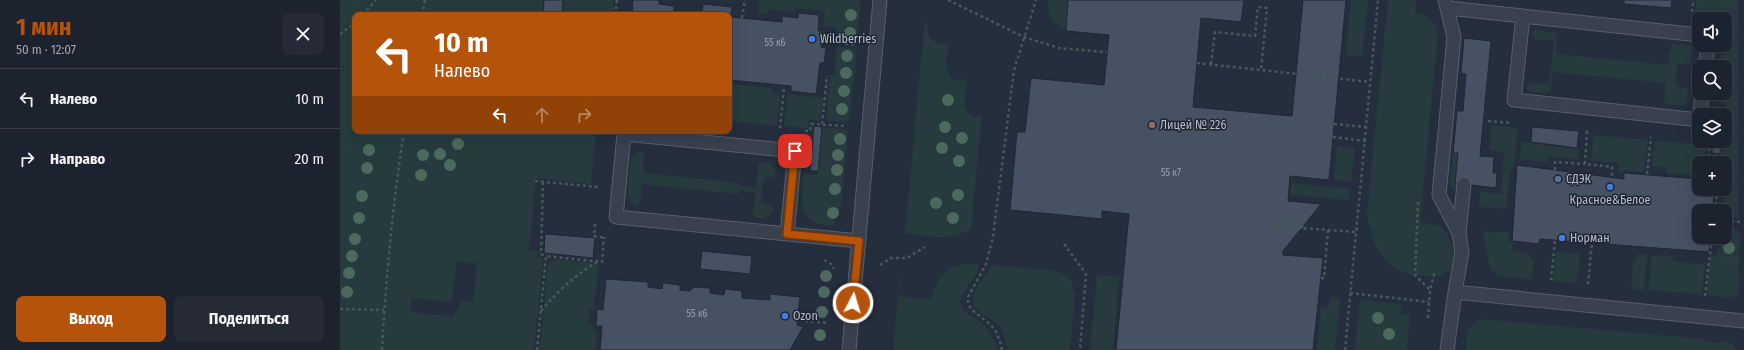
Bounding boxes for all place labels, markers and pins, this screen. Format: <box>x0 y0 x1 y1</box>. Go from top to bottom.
place label: Wildberries <box>820 32 876 46</box>
marker: Wildberries <box>807 34 817 44</box>
place label: Лицей № 226 <box>1160 118 1226 132</box>
marker: Лицей № 226 <box>1147 120 1157 130</box>
pin <box>778 134 812 168</box>
place label: СДЭК <box>1566 172 1592 186</box>
marker: СДЭК <box>1553 174 1563 184</box>
marker: Красное&Белое <box>1605 182 1615 192</box>
place label: Красное&Белое <box>1570 193 1650 207</box>
place label: Норман <box>1570 231 1610 245</box>
marker: Норман <box>1557 233 1567 243</box>
place label: Ozon <box>793 309 818 323</box>
marker: Ozon <box>780 311 790 321</box>

